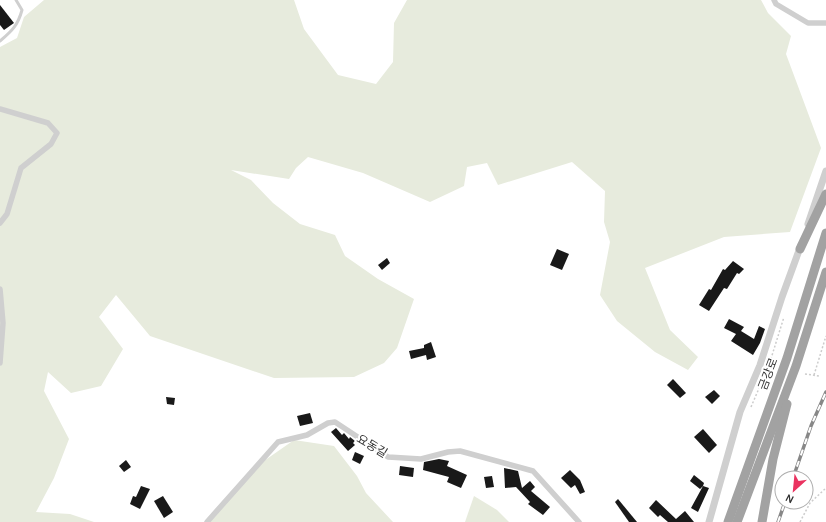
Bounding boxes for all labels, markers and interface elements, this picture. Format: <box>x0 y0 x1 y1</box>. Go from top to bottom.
street label: 금강로 <box>756 356 780 392</box>
street label: 요동길 <box>354 431 390 461</box>
north arrow <box>774 470 814 510</box>
text: N <box>783 491 796 506</box>

